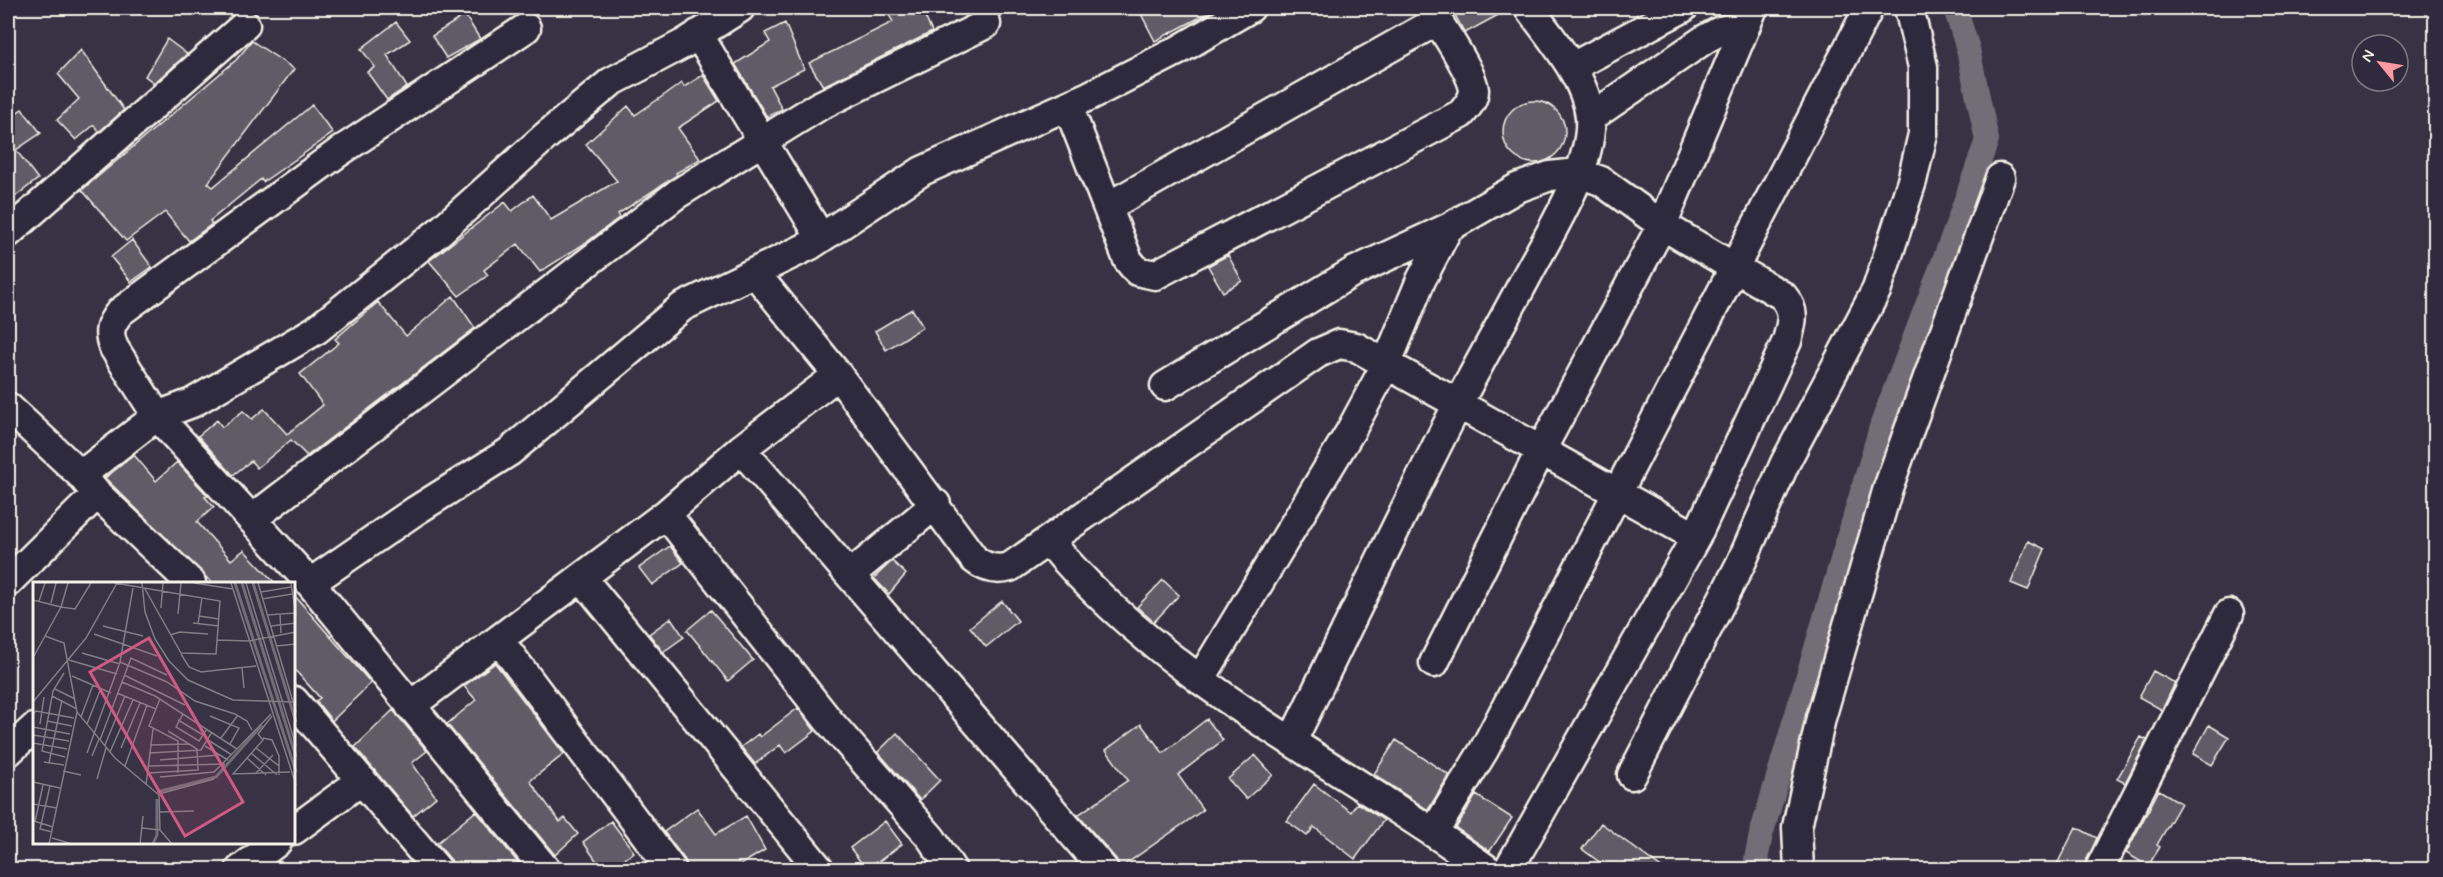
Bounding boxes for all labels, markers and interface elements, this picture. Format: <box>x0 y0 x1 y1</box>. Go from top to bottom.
north arrow <box>2350 33 2410 93</box>
text: N <box>2357 46 2380 66</box>
inset map <box>33 582 296 844</box>

